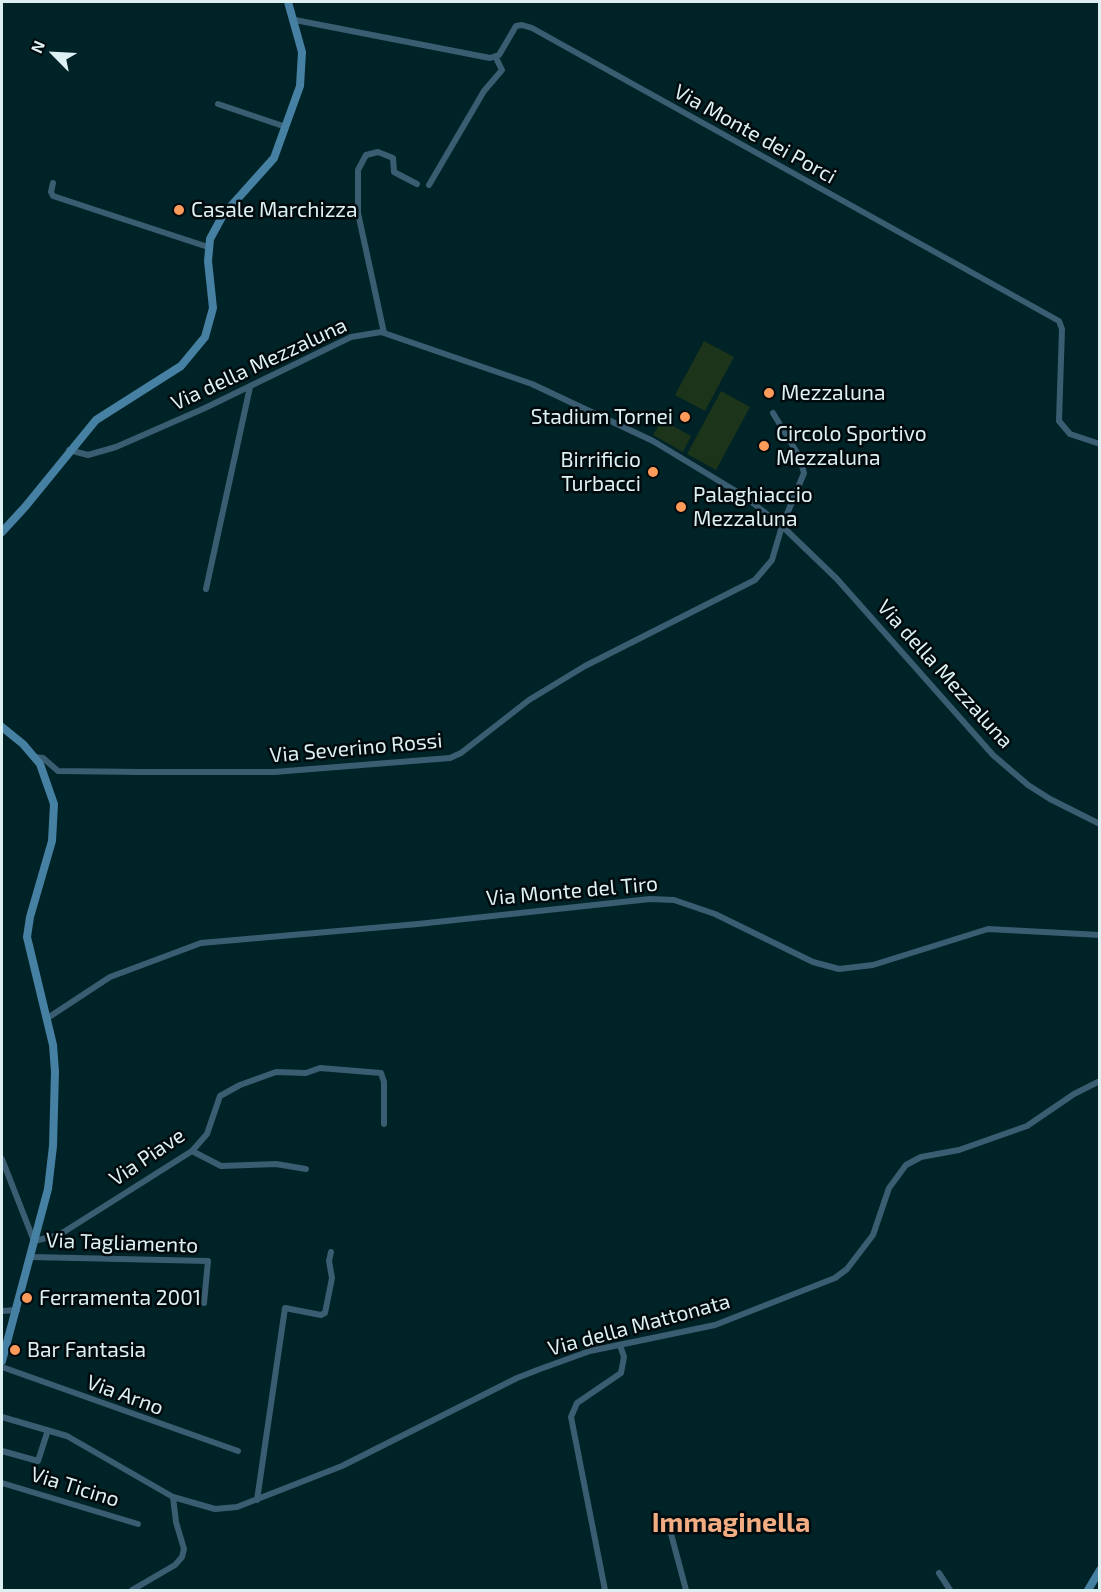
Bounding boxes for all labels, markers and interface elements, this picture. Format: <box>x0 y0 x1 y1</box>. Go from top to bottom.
north arrow <box>24 24 84 84</box>
text: N <box>26 37 48 56</box>
street label: Via Monte dei Porci <box>669 79 841 189</box>
place label: Casale Marchizza <box>191 197 358 223</box>
marker: Casale Marchizza <box>172 203 186 217</box>
street label: Via della Mezzaluna <box>167 312 351 416</box>
place label: Mezzaluna <box>781 380 886 406</box>
marker: Mezzaluna <box>762 386 776 400</box>
place label: Stadium Tornei <box>531 404 673 430</box>
marker: Stadium Tornei <box>678 410 692 424</box>
place label: Circolo Sportivo Mezzaluna <box>776 421 927 471</box>
marker: Circolo Sportivo Mezzaluna <box>757 439 771 453</box>
place label: Birrificio Turbacci <box>561 447 641 497</box>
marker: Birrificio Turbacci <box>646 465 660 479</box>
place label: Palaghiaccio Mezzaluna <box>693 482 813 532</box>
marker: Palaghiaccio Mezzaluna <box>674 500 688 514</box>
street label: Via della Mezzaluna <box>872 595 1018 753</box>
street label: Via Severino Rossi <box>269 728 443 768</box>
street label: Via Monte del Tiro <box>485 871 659 911</box>
street label: Via Piave <box>104 1123 190 1191</box>
street label: Via Tagliamento <box>45 1228 199 1258</box>
place label: Ferramenta 2001 <box>39 1285 201 1311</box>
street label: Via della Mattonata <box>545 1289 733 1361</box>
marker: Ferramenta 2001 <box>20 1291 34 1305</box>
place label: Bar Fantasia <box>27 1337 146 1363</box>
marker: Bar Fantasia <box>8 1343 22 1357</box>
street label: Via Arno <box>83 1370 167 1420</box>
street label: Via Ticino <box>28 1462 122 1512</box>
district label: Immaginella <box>652 1507 810 1539</box>

